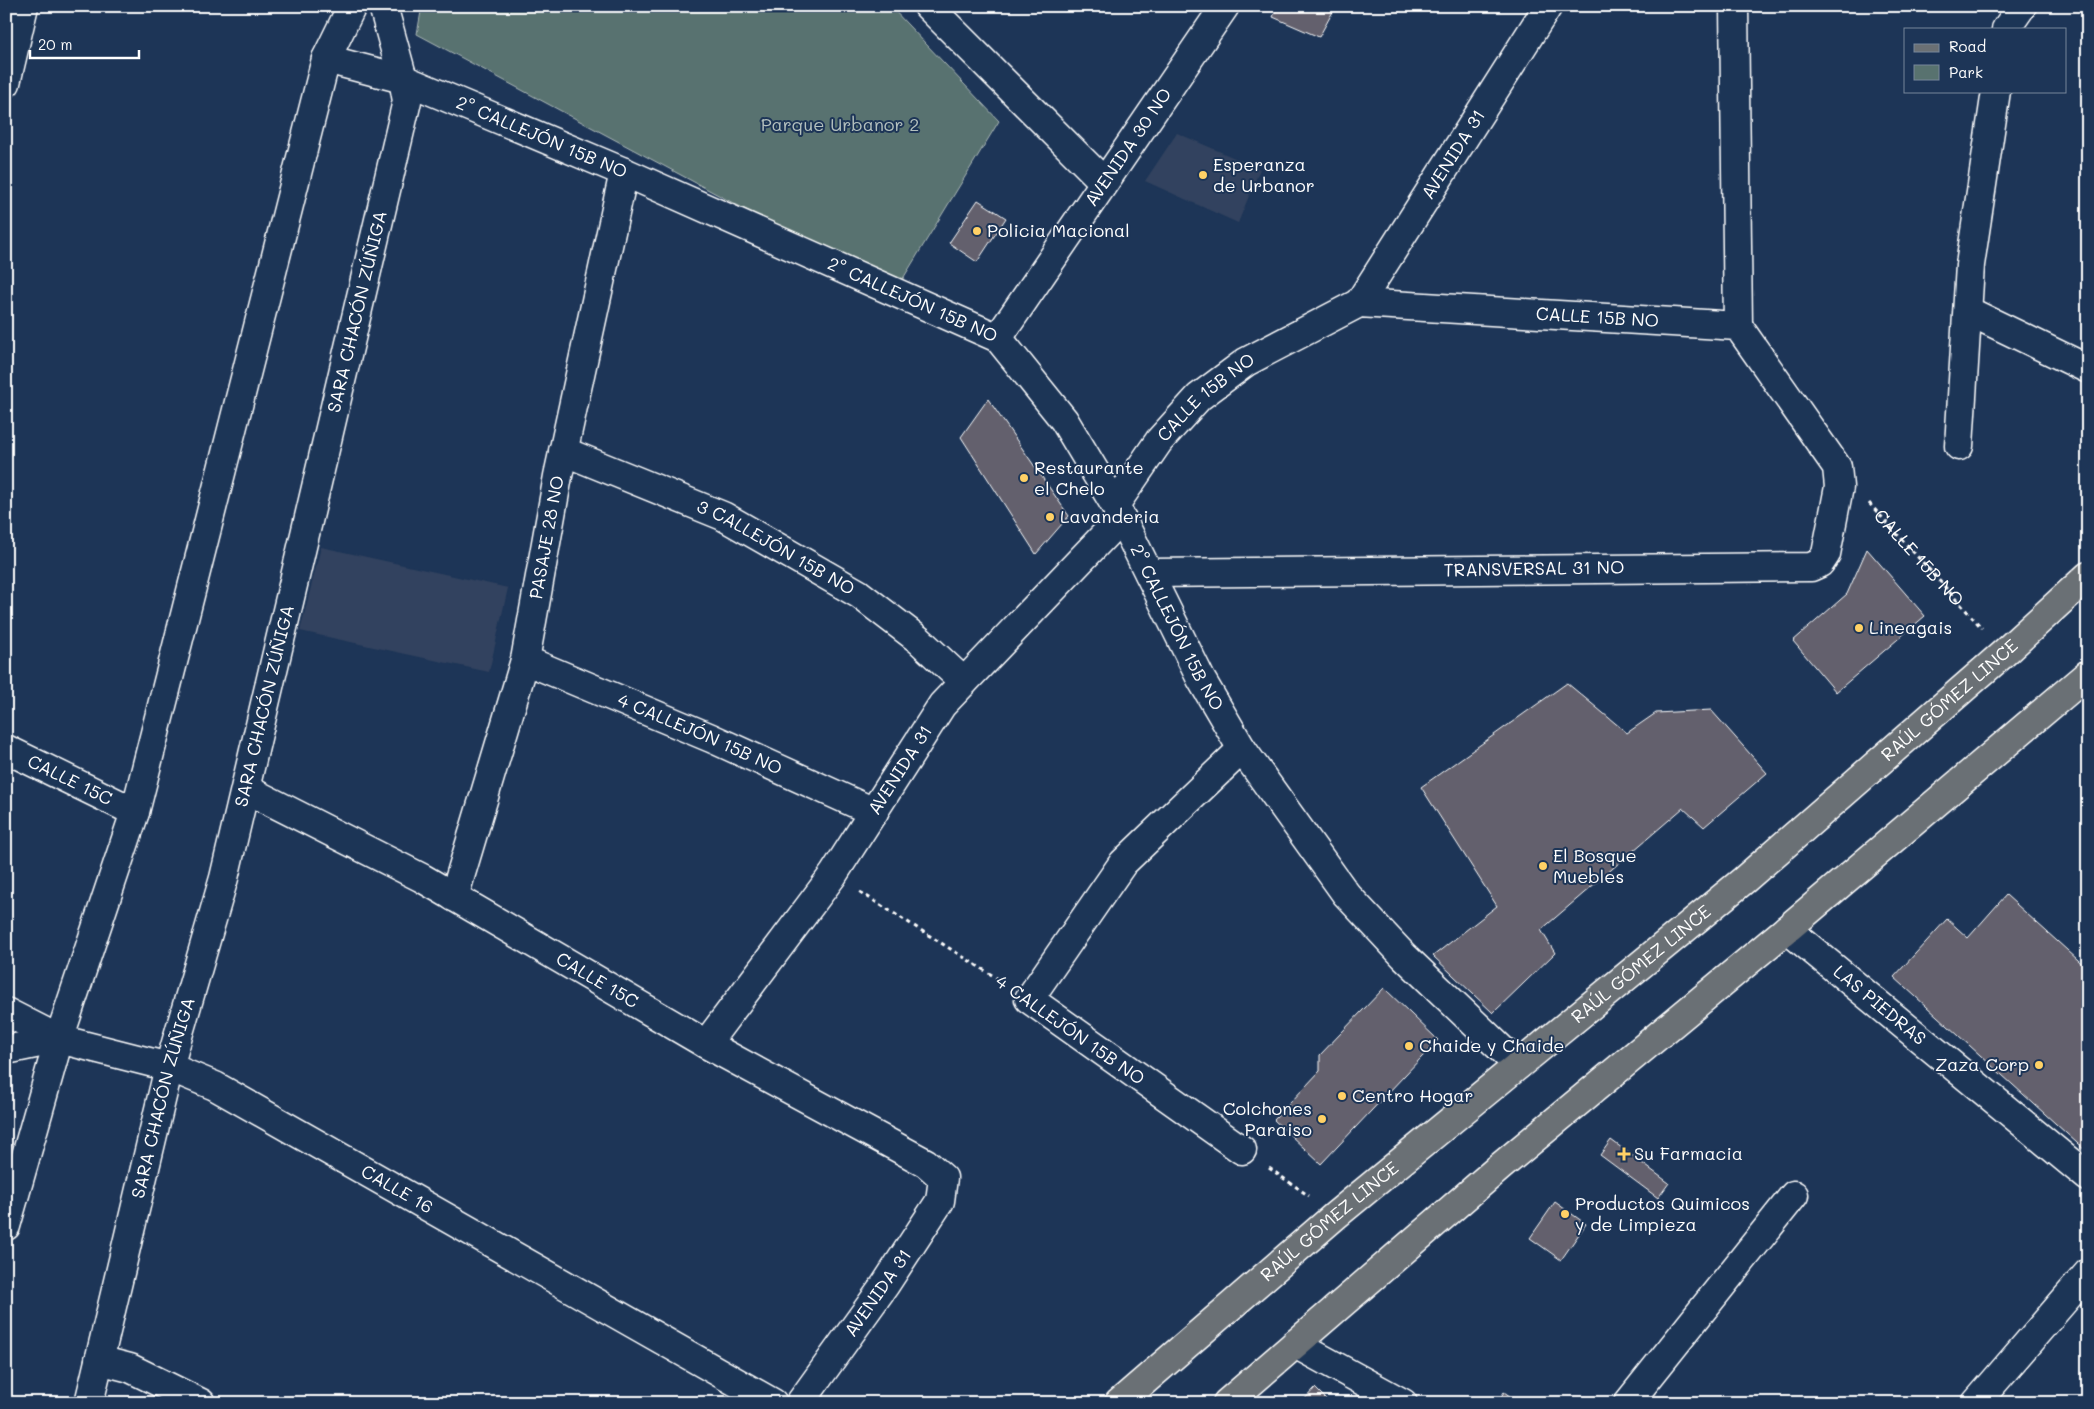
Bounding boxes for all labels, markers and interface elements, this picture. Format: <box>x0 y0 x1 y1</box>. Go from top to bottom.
scale bar <box>30 28 139 60</box>
legend <box>1904 28 2066 92</box>
text: 20 m <box>38 34 72 54</box>
text: Road <box>1949 36 1986 56</box>
text: Park <box>1949 62 1983 82</box>
street label: AVENIDA 30 NO <box>1079 83 1177 211</box>
street label: 2° CALLEJÓN 15B NO <box>453 90 631 183</box>
street label: AVENIDA 31 <box>1415 104 1490 203</box>
park label: Parque Urbanor 2 <box>761 112 919 136</box>
place label: Esperanza de Urbanor <box>1213 152 1315 197</box>
marker: Esperanza de Urbanor <box>1197 169 1209 181</box>
street label: SARA CHACÓN ZÚÑIGA <box>321 208 392 415</box>
place label: Policia Macional <box>987 218 1130 242</box>
marker: Policia Macional <box>971 225 983 237</box>
street label: 2° CALLEJÓN 15B NO <box>824 251 1002 347</box>
street label: CALLE 15B NO <box>1535 301 1660 332</box>
street label: CALLE 15B NO <box>1151 347 1258 446</box>
place label: Restaurante el Chelo <box>1034 455 1144 500</box>
marker: Restaurante el Chelo <box>1018 472 1030 484</box>
street label: PASAJE 28 NO <box>523 474 569 601</box>
street label: 3 CALLEJÓN 15B NO <box>694 494 860 600</box>
street label: CALLE 15B NO <box>1869 503 1970 611</box>
place label: Lavanderia <box>1060 504 1160 528</box>
marker: Lavanderia <box>1044 511 1056 523</box>
street label: 2° CALLEJÓN 15B NO <box>1125 540 1230 715</box>
street label: TRANSVERSAL 31 NO <box>1443 554 1624 582</box>
street label: SARA CHACÓN ZÚÑIGA <box>228 602 299 809</box>
place label: Lineagais <box>1869 615 1952 639</box>
marker: Lineagais <box>1853 622 1865 634</box>
street label: RAÚL GÓMEZ LINCE <box>1875 633 2022 766</box>
street label: 4 CALLEJÓN 15B NO <box>614 687 786 780</box>
street label: AVENIDA 31 <box>862 720 937 819</box>
street label: CALLE 15C <box>24 748 117 810</box>
place label: El Bosque Muebles <box>1553 843 1637 888</box>
marker: El Bosque Muebles <box>1537 860 1549 872</box>
street label: RAÚL GÓMEZ LINCE <box>1566 899 1715 1028</box>
street label: CALLE 15C <box>552 946 643 1013</box>
street label: LAS PIEDRAS <box>1829 959 1932 1050</box>
street label: 4 CALLEJÓN 15B NO <box>991 969 1150 1090</box>
street label: SARA CHACÓN ZÚÑIGA <box>125 994 200 1201</box>
place label: Chaide y Chaide <box>1419 1033 1564 1057</box>
marker: Chaide y Chaide <box>1403 1040 1415 1052</box>
place label: Zaza Corp <box>1935 1052 2029 1076</box>
marker: Zaza Corp <box>2033 1059 2045 1071</box>
place label: Centro Hogar <box>1352 1083 1474 1107</box>
marker: Centro Hogar <box>1336 1090 1348 1102</box>
place label: Colchones Paraiso <box>1223 1096 1312 1141</box>
marker: Colchones Paraiso <box>1316 1113 1328 1125</box>
place label: Su Farmacia <box>1634 1141 1743 1165</box>
marker: Su Farmacia <box>1618 1148 1630 1160</box>
street label: RAÚL GÓMEZ LINCE <box>1255 1155 1403 1286</box>
street label: CALLE 16 <box>357 1158 438 1219</box>
place label: Productos Quimicos y de Limpieza <box>1575 1191 1750 1236</box>
marker: Productos Quimicos y de Limpieza <box>1559 1208 1571 1220</box>
street label: AVENIDA 31 <box>838 1244 916 1341</box>

